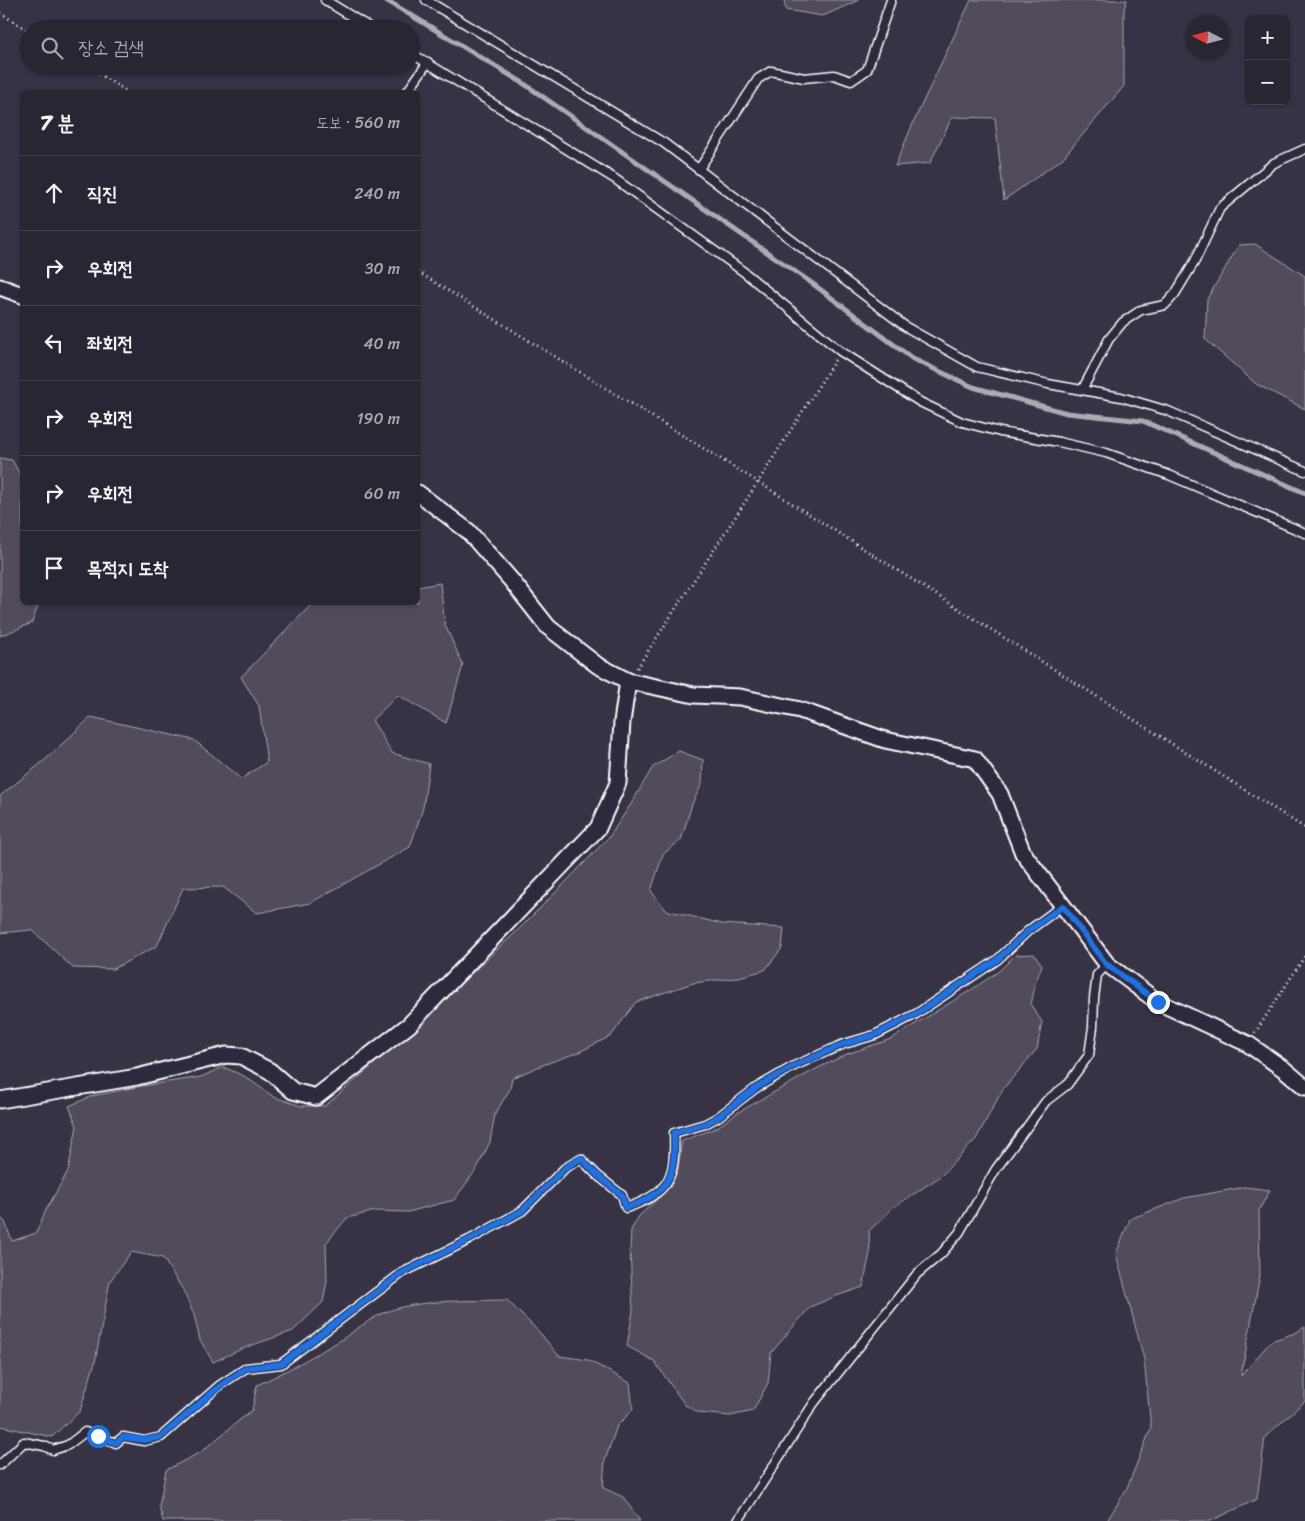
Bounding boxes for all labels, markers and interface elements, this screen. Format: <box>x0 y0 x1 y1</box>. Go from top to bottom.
north arrow <box>1185 15 1230 60</box>
map controls <box>1245 15 1290 105</box>
button: + <box>1245 15 1290 60</box>
search box <box>20 20 420 75</box>
text: 장소 검색 <box>78 31 144 64</box>
icon: search <box>38 34 66 62</box>
button: − <box>1245 60 1290 105</box>
text: 7 분 <box>40 104 74 142</box>
text: 도보 · 560 m <box>316 108 400 137</box>
text: 직진 <box>87 177 118 210</box>
icon: ahead <box>40 179 68 207</box>
text: 240 m <box>354 179 400 208</box>
text: 우회전 <box>87 252 133 285</box>
icon: right <box>40 254 68 282</box>
text: 30 m <box>365 254 400 283</box>
text: 좌회전 <box>87 327 133 360</box>
icon: left <box>40 329 68 357</box>
text: 40 m <box>363 329 400 358</box>
text: 우회전 <box>87 402 133 435</box>
icon: right <box>40 404 68 432</box>
text: 190 m <box>357 404 400 433</box>
text: 우회전 <box>87 477 133 510</box>
icon: right <box>40 479 68 507</box>
text: 60 m <box>364 479 400 508</box>
text: 목적지 도착 <box>87 552 168 585</box>
icon: arrive <box>40 554 68 582</box>
route end <box>1147 991 1170 1014</box>
route start <box>87 1425 110 1448</box>

